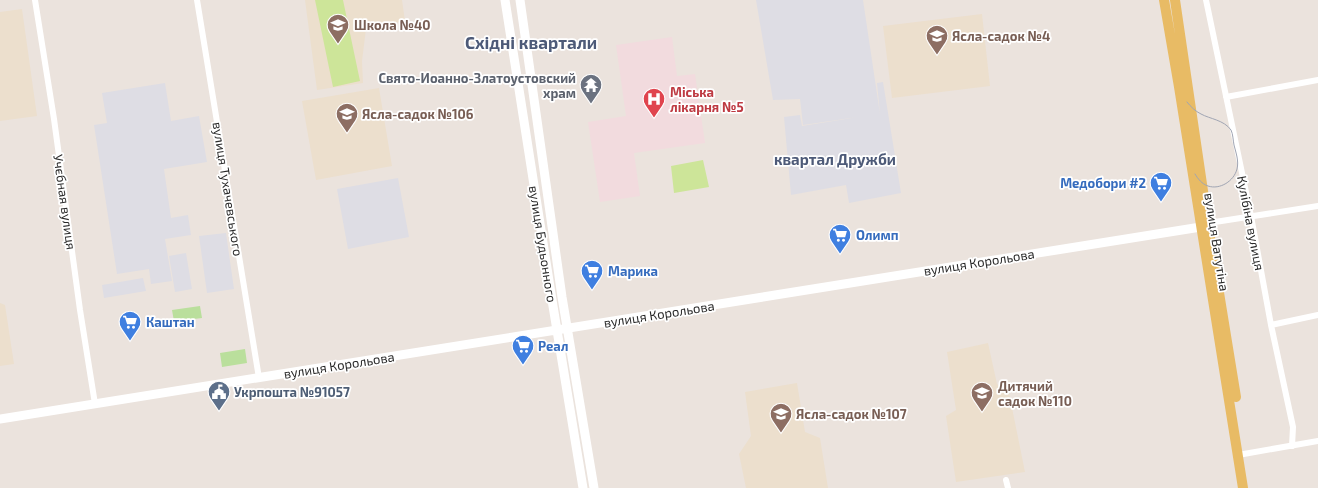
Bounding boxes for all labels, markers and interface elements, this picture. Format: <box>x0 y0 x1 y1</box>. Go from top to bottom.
school or university icon: Школа №40 <box>325 12 351 45</box>
place label: Школа №40 <box>354 17 430 33</box>
school or university icon: Ясла-садок №4 <box>924 23 950 56</box>
place label: Ясла-садок №4 <box>952 28 1050 44</box>
district label: Східні квартали <box>465 32 597 52</box>
place label: Свято-Иоанно-Златоустовский храм <box>378 70 576 101</box>
temple icon: Свято-Иоанно-Златоустовский храм <box>578 72 604 105</box>
place label: Міська лікарня №5 <box>670 84 744 115</box>
hospital icon: Міська лікарня №5 <box>641 86 667 119</box>
school or university icon: Ясла-садок №106 <box>334 101 360 134</box>
place label: Ясла-садок №106 <box>362 106 474 122</box>
street label: вулиця Тухачевського <box>209 121 247 257</box>
district label: квартал Дружби <box>774 150 896 168</box>
street label: Учєбная вулиця <box>50 153 80 251</box>
supermarket icon: Медобори #2 <box>1148 170 1174 203</box>
street label: Кулібіна вулиця <box>1234 174 1268 272</box>
place label: Медобори #2 <box>1060 175 1146 191</box>
street label: вулиця Будьонного <box>526 184 560 304</box>
street label: вулиця Ватутіна <box>1201 192 1233 292</box>
supermarket icon: Олимп <box>827 222 853 255</box>
place label: Олимп <box>856 227 898 243</box>
street label: вулиця Корольова <box>922 245 1036 279</box>
supermarket icon: Марика <box>579 258 605 291</box>
place label: Марика <box>608 263 658 279</box>
street label: вулиця Корольова <box>602 297 716 331</box>
supermarket icon: Каштан <box>117 309 143 342</box>
place label: Каштан <box>146 314 195 330</box>
supermarket icon: Реал <box>510 333 536 366</box>
place label: Реал <box>538 338 568 354</box>
street label: вулиця Корольова <box>282 348 396 382</box>
place label: Дитячий садок №110 <box>998 378 1072 409</box>
public building icon: Укрпошта №91057 <box>206 379 232 412</box>
school or university icon: Дитячий садок №110 <box>969 380 995 413</box>
place label: Укрпошта №91057 <box>234 384 350 400</box>
school or university icon: Ясла-садок №107 <box>768 401 794 434</box>
place label: Ясла-садок №107 <box>796 406 907 422</box>

